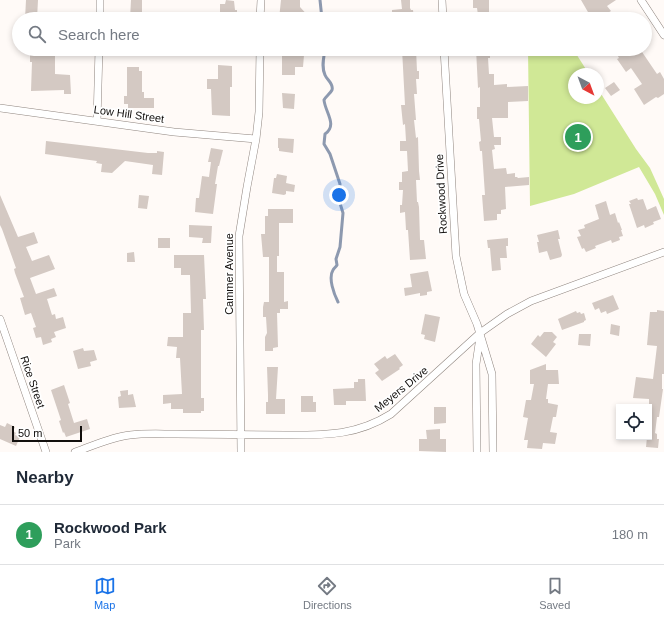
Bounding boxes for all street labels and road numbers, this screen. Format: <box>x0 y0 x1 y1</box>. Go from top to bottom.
street label: Low Hill Street <box>93 103 165 125</box>
street label: Rockwood Drive <box>433 154 449 234</box>
street label: Cammer Avenue <box>223 233 235 315</box>
street label: Rice Street <box>18 354 48 410</box>
street label: Meyers Drive <box>372 364 430 414</box>

